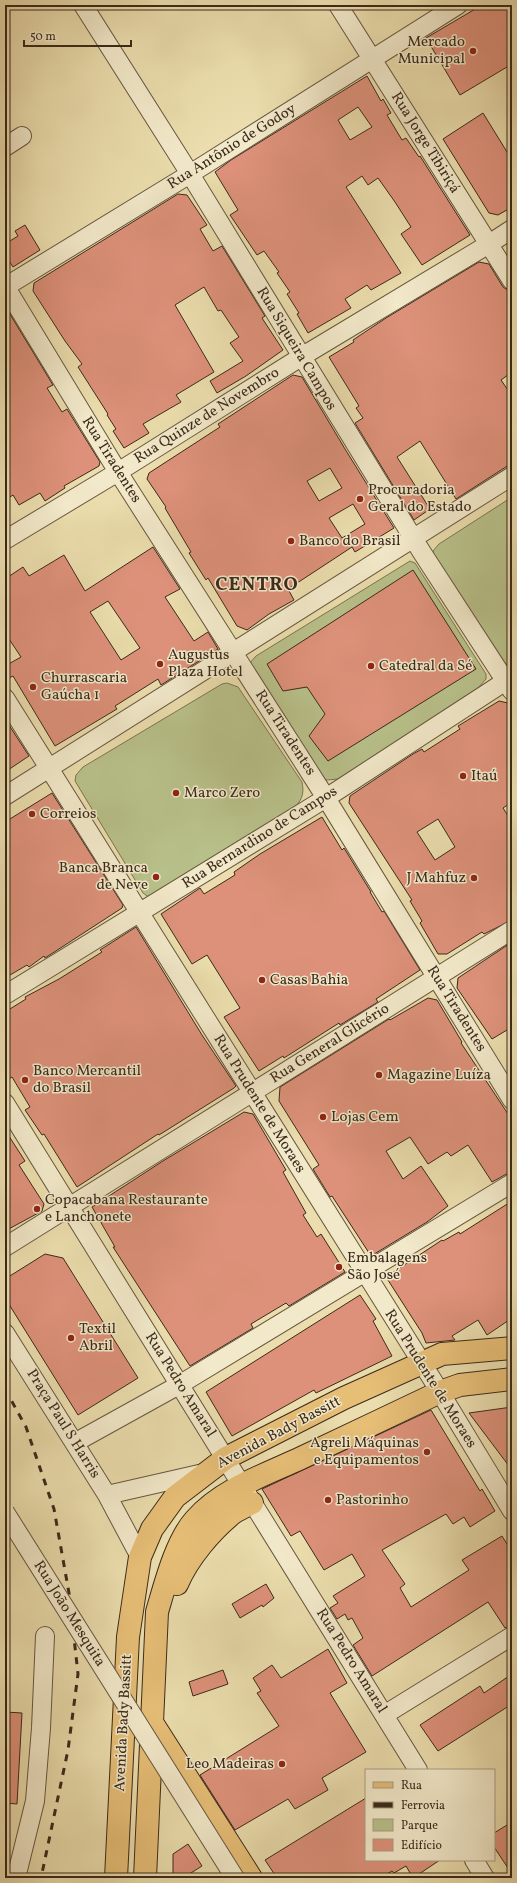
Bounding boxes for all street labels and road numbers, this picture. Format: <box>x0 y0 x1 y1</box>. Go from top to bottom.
street label: Rua Jorge Tibiriçá <box>385 88 465 198</box>
street label: Rua Antônio de Godoy <box>164 99 300 195</box>
street label: Rua Siqueira Campos <box>251 283 341 415</box>
street label: Rua Quinze de Novembro <box>130 363 284 469</box>
street label: Rua Tiradentes <box>76 413 146 507</box>
street label: Rua Tiradentes <box>249 686 321 780</box>
street label: Rua Bernardino de Campos <box>178 781 342 895</box>
street label: Rua Tiradentes <box>421 962 491 1056</box>
street label: Rua General Glicério <box>266 999 394 1089</box>
street label: Rua Prudente de Moraes <box>208 1031 310 1177</box>
street label: Rua Prudente de Moraes <box>379 1306 481 1452</box>
street label: Rua Pedro Amaral <box>139 1329 221 1441</box>
street label: Praça Paul S Harris <box>21 1365 105 1483</box>
street label: Avenida Bady Bassitt <box>213 1391 345 1475</box>
street label: Rua João Mesquita <box>28 1557 110 1671</box>
street label: Rua Pedro Amaral <box>310 1605 392 1717</box>
street label: Avenida Bady Bassitt <box>110 1654 138 1792</box>

